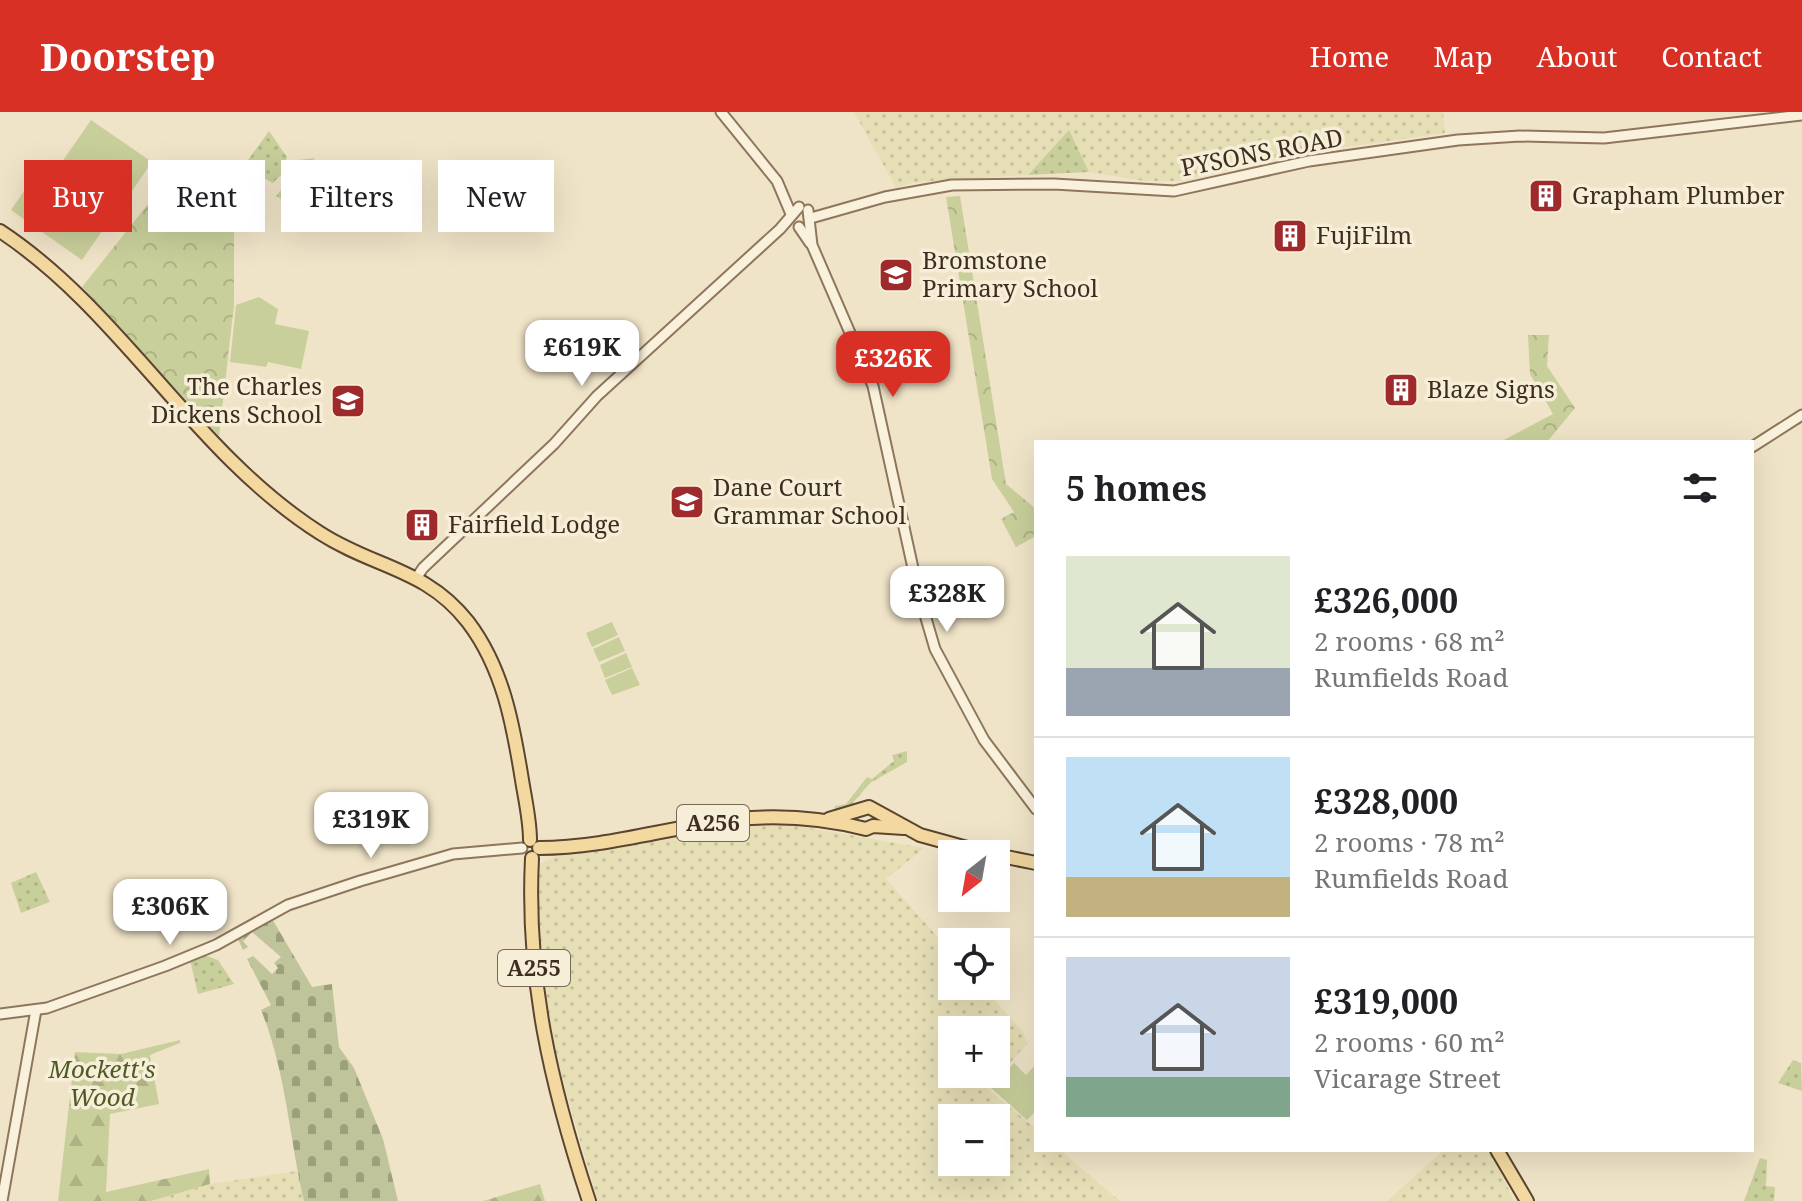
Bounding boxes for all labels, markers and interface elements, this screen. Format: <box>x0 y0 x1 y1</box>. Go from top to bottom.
text: Doorstep <box>40 30 216 82</box>
text: Home <box>1310 37 1389 75</box>
text: Map <box>1433 37 1493 75</box>
text: About <box>1537 37 1617 75</box>
text: Contact <box>1661 37 1762 75</box>
street label: PYSONS ROAD <box>1178 120 1346 183</box>
chip: Buy <box>24 160 132 232</box>
chip: Rent <box>148 160 265 232</box>
chip: Filters <box>281 160 422 232</box>
chip: New <box>438 160 554 232</box>
building icon: Grapham Plumber <box>1527 177 1565 215</box>
place label: Grapham Plumber <box>1572 178 1785 211</box>
building icon: FujiFilm <box>1271 217 1309 255</box>
place label: FujiFilm <box>1316 218 1413 251</box>
place label: Bromstone Primary School <box>922 243 1099 304</box>
school or university icon: Bromstone Primary School <box>877 256 915 294</box>
pin: £619K <box>526 320 638 388</box>
text: £619K <box>543 328 621 364</box>
pin: £326K <box>837 331 949 399</box>
text: £326K <box>854 339 932 375</box>
place label: The Charles Dickens School <box>151 369 323 430</box>
building icon: Blaze Signs <box>1382 371 1420 409</box>
place label: Blaze Signs <box>1427 372 1555 405</box>
school or university icon: The Charles Dickens School <box>329 382 367 420</box>
text: 5 homes <box>1066 465 1207 511</box>
icon: filters <box>1678 466 1722 510</box>
place label: Dane Court Grammar School <box>713 470 907 531</box>
school or university icon: Dane Court Grammar School <box>668 483 706 521</box>
building icon: Fairfield Lodge <box>403 506 441 544</box>
place label: Fairfield Lodge <box>448 507 620 540</box>
pin: £328K <box>891 566 1003 634</box>
text: £328K <box>908 574 986 610</box>
text: £326,000 <box>1314 577 1458 623</box>
icon: home <box>1130 588 1226 684</box>
text: 2 rooms · 68 m² <box>1314 623 1505 659</box>
text: Rumfields Road <box>1314 659 1508 695</box>
text: £328,000 <box>1314 778 1458 824</box>
icon: home <box>1130 789 1226 885</box>
pin: £319K <box>315 792 427 860</box>
text: £319K <box>332 800 410 836</box>
road number: A256 <box>677 805 749 841</box>
text: 2 rooms · 78 m² <box>1314 824 1505 860</box>
north arrow <box>938 840 1010 912</box>
map controls <box>938 840 1010 1176</box>
text: Rumfields Road <box>1314 860 1508 896</box>
pin: £306K <box>114 879 226 947</box>
text: £306K <box>131 887 209 923</box>
button: locate <box>938 928 1010 1000</box>
road number: A255 <box>498 950 570 986</box>
text: £319,000 <box>1314 978 1458 1024</box>
icon: home <box>1130 989 1226 1085</box>
button: + <box>938 1016 1010 1088</box>
text: 2 rooms · 60 m² <box>1314 1024 1505 1060</box>
park label: Mockett's Wood <box>47 1052 156 1113</box>
text: Vicarage Street <box>1314 1060 1501 1096</box>
button: − <box>938 1104 1010 1176</box>

